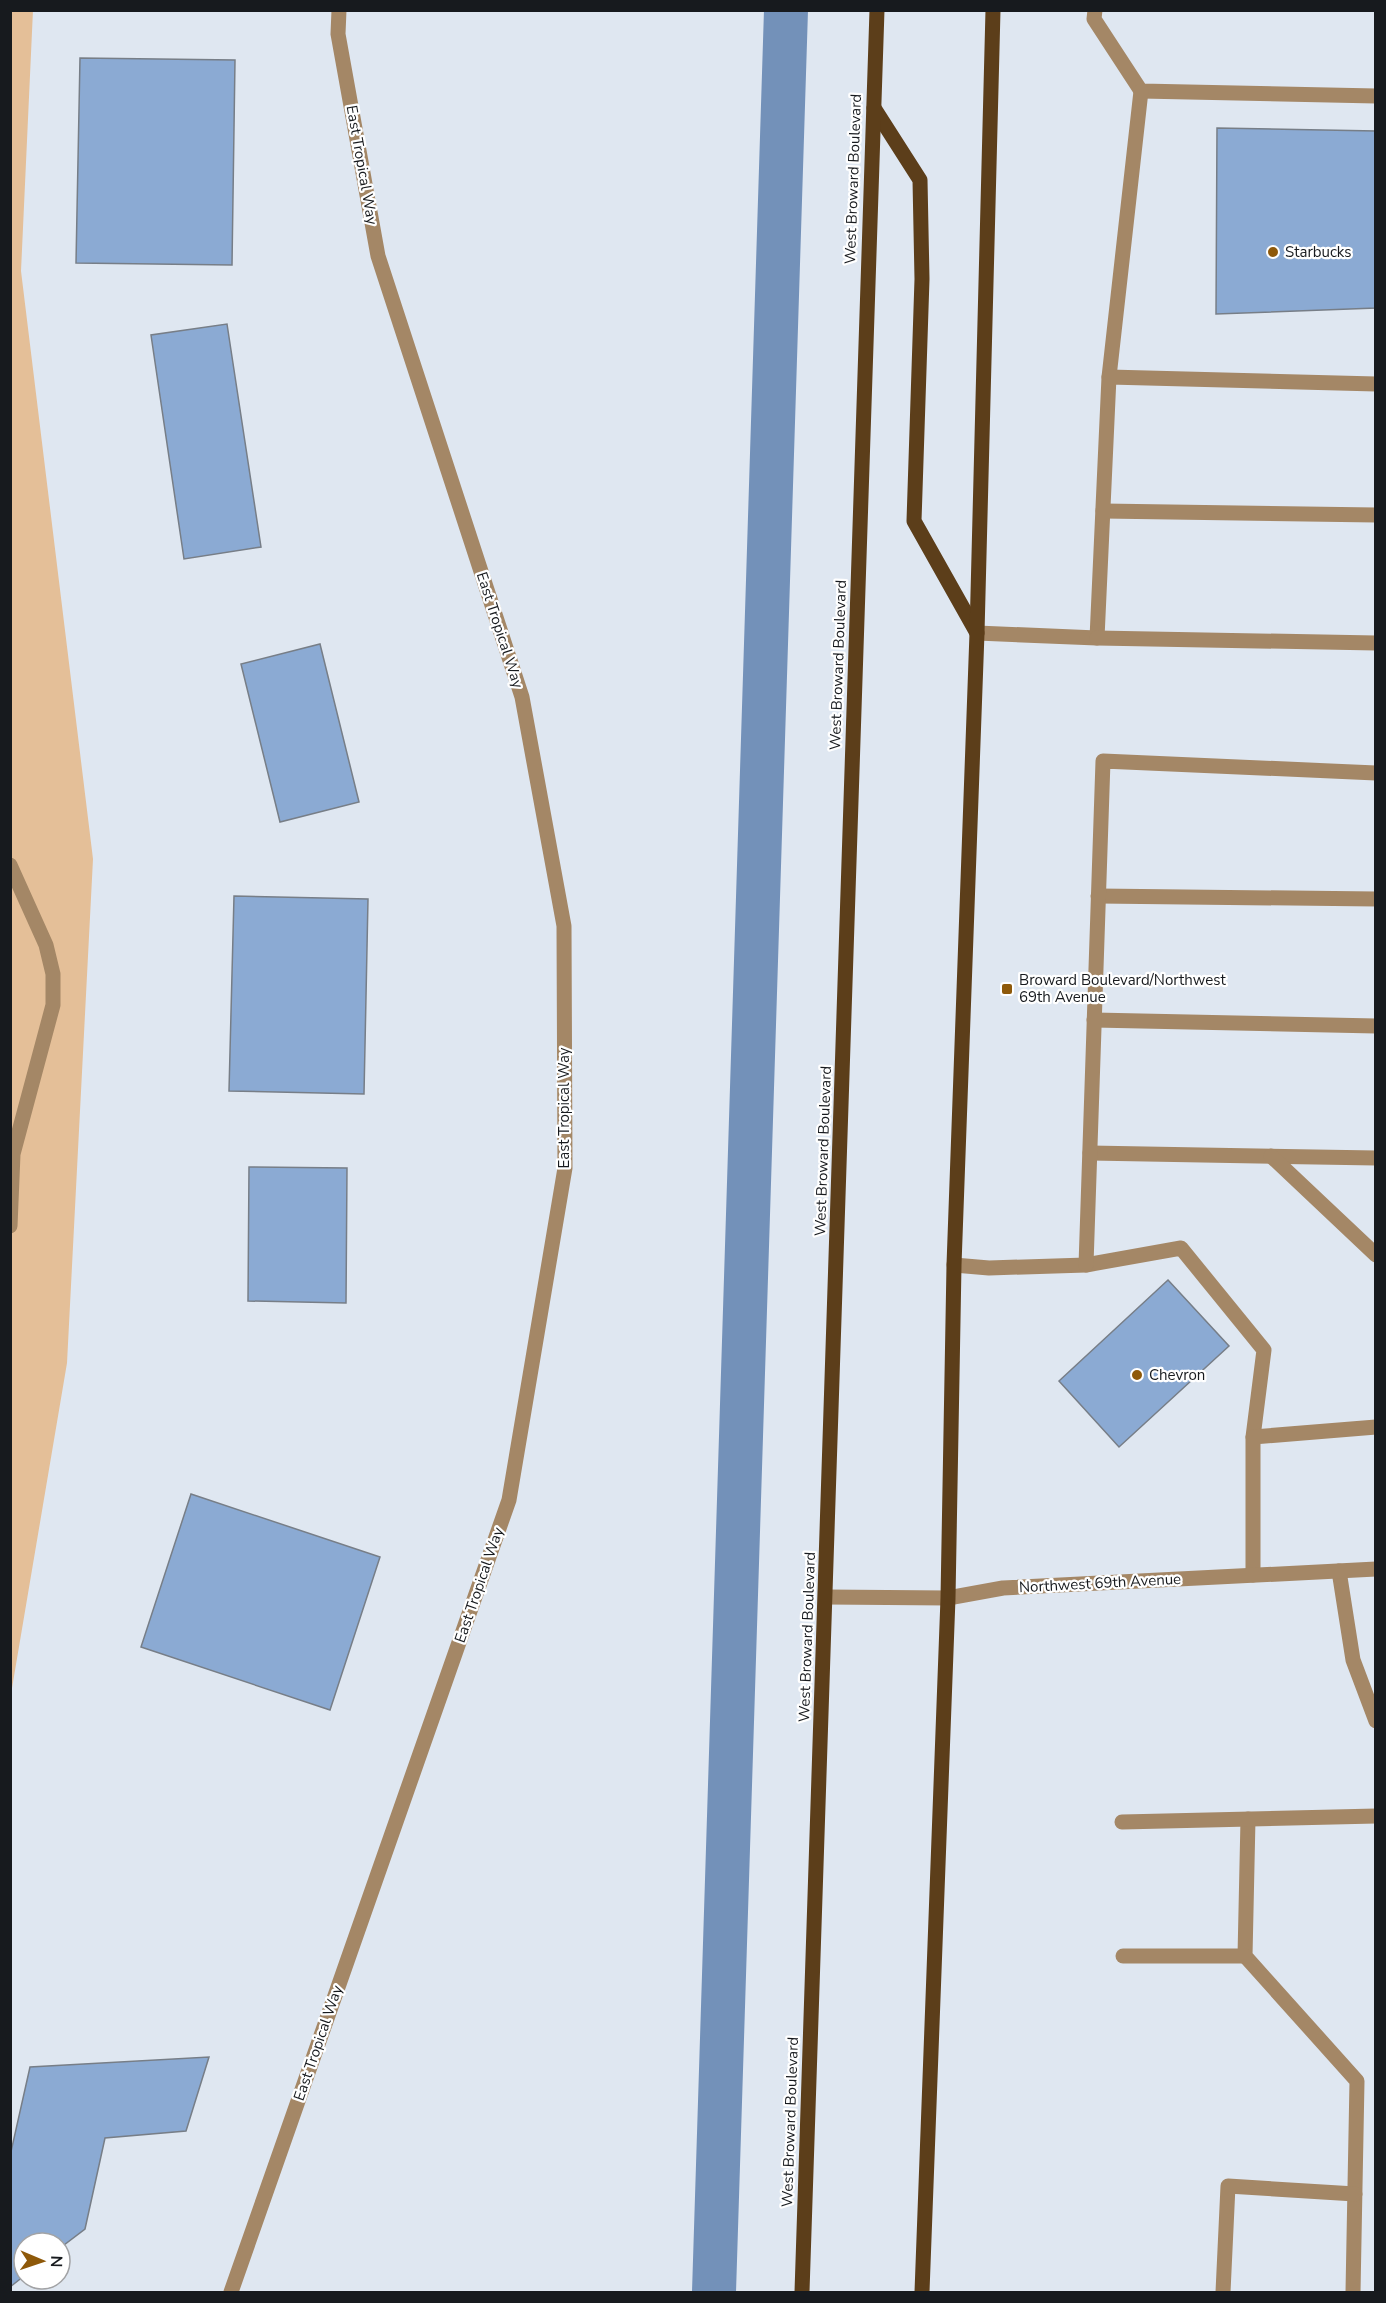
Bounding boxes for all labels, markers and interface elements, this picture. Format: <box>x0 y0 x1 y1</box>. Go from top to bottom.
street label: West Broward Boulevard <box>840 93 866 265</box>
street label: East Tropical Way <box>342 104 382 227</box>
place label: Starbucks <box>1285 242 1351 262</box>
marker: Starbucks <box>1266 245 1280 259</box>
street label: East Tropical Way <box>472 569 528 691</box>
street label: West Broward Boulevard <box>825 579 851 751</box>
place label: Broward Boulevard/Northwest 69th Avenue <box>1019 970 1226 1007</box>
marker: Broward Boulevard/Northwest 69th Avenue <box>1000 982 1014 996</box>
street label: East Tropical Way <box>554 1047 574 1168</box>
street label: West Broward Boulevard <box>810 1065 836 1237</box>
place label: Chevron <box>1149 1365 1205 1385</box>
marker: Chevron <box>1130 1368 1144 1382</box>
street label: East Tropical Way <box>450 1524 508 1645</box>
street label: West Broward Boulevard <box>794 1551 820 1723</box>
street label: Northwest 69th Avenue <box>1018 1569 1182 1597</box>
street label: East Tropical Way <box>289 1982 347 2103</box>
street label: West Broward Boulevard <box>777 2036 803 2208</box>
north arrow <box>12 2231 72 2291</box>
text: N <box>45 2255 67 2268</box>

